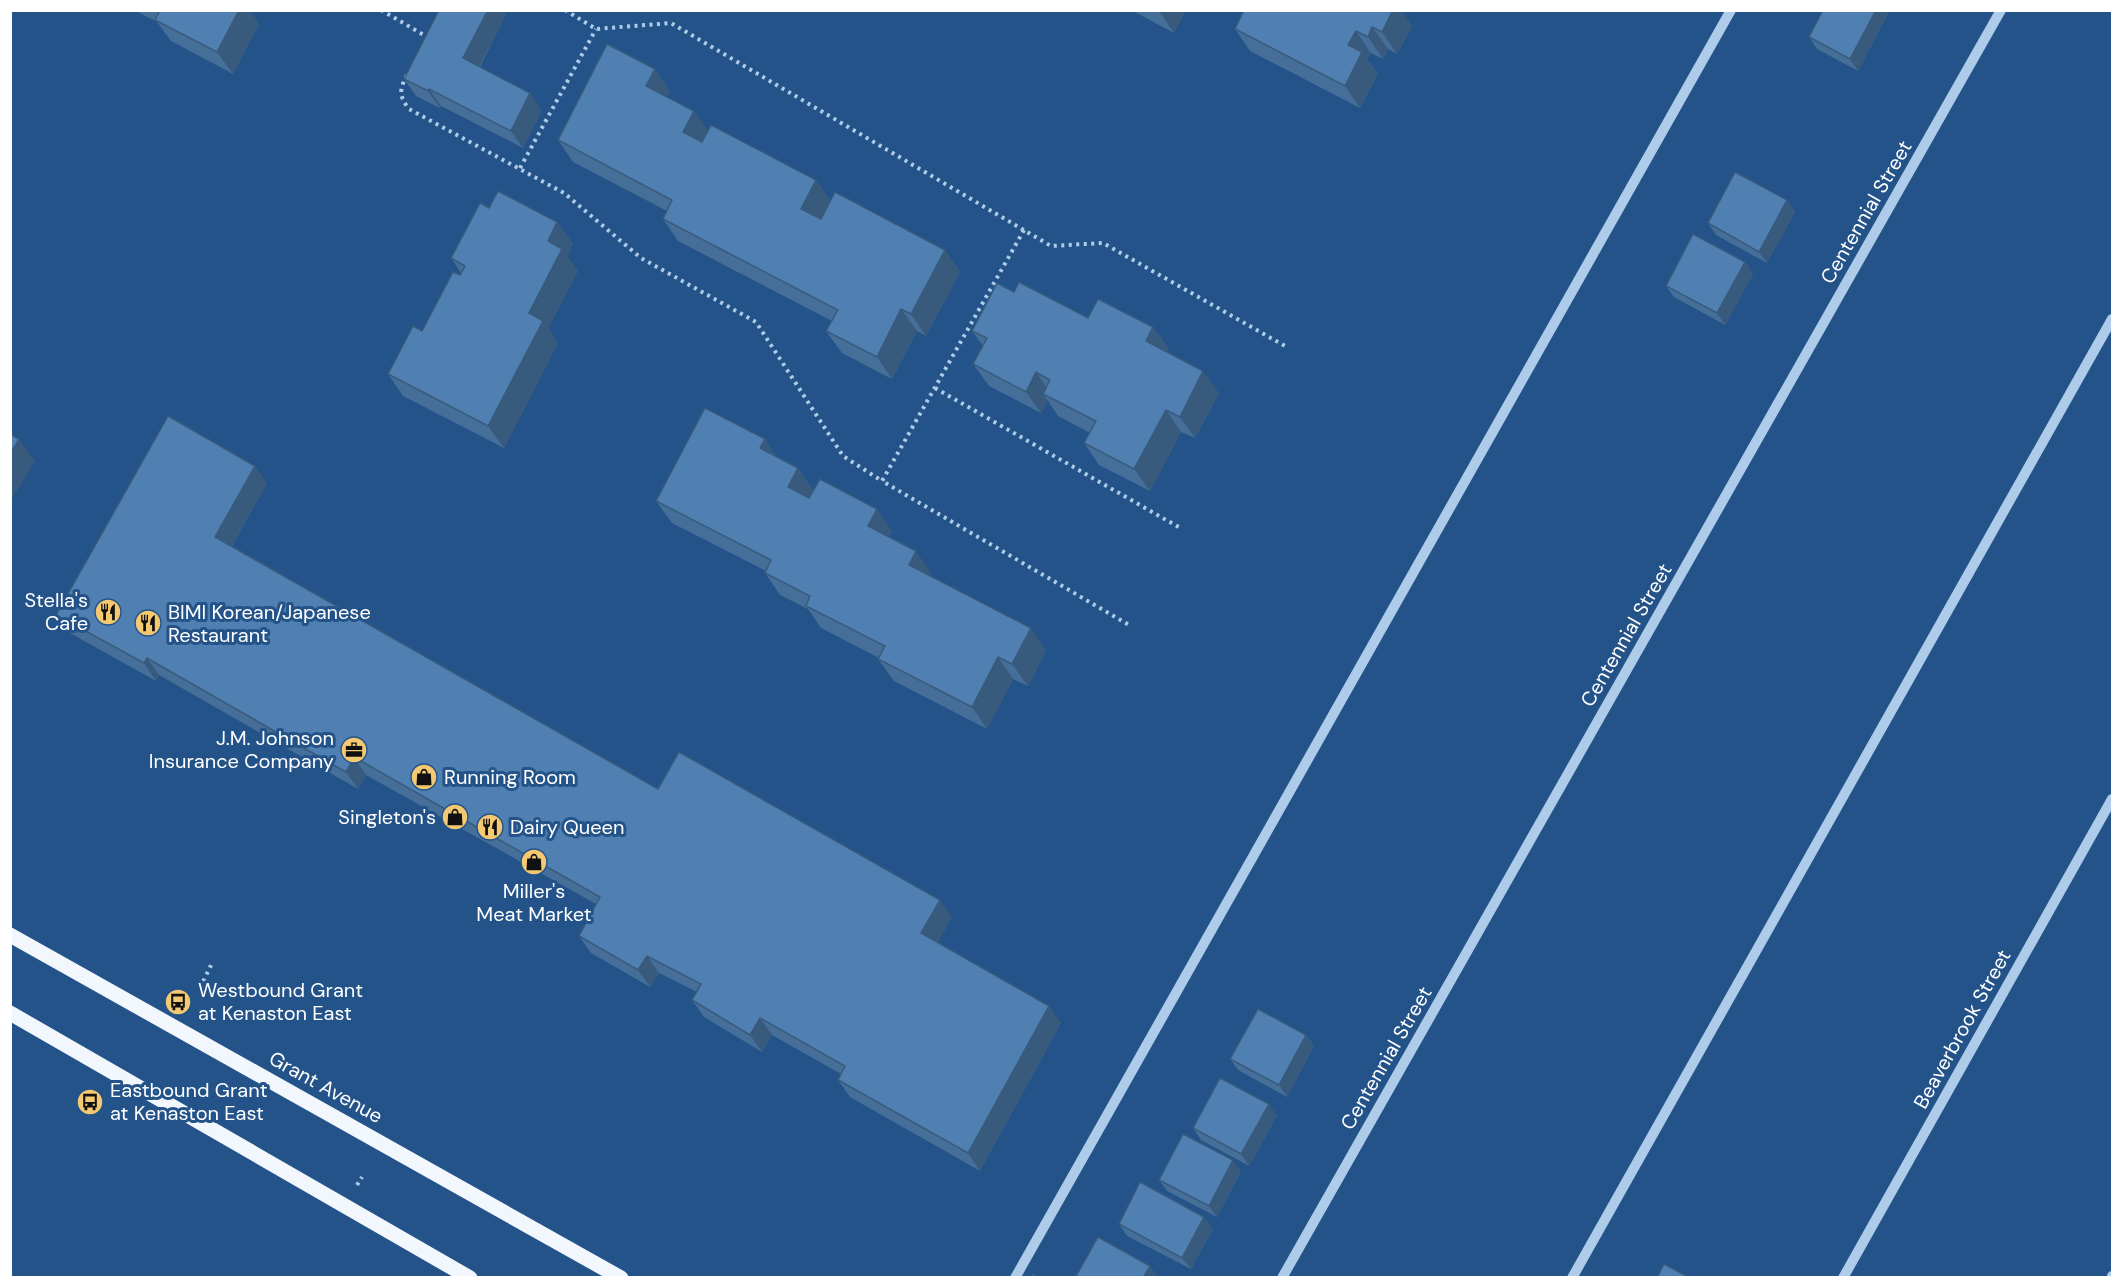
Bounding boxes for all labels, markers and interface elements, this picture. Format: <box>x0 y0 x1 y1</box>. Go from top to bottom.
street label: Centennial Street <box>1814 136 1918 288</box>
street label: Centennial Street <box>1574 559 1678 711</box>
place label: Stella's Cafe <box>24 587 88 636</box>
restaurant icon: Stella's Cafe <box>93 597 123 627</box>
place label: BIMI Korean/Japanese Restaurant <box>168 599 371 648</box>
restaurant icon: BIMI Korean/Japanese Restaurant <box>133 608 163 638</box>
place label: J.M. Johnson Insurance Company <box>149 725 334 774</box>
office icon: J.M. Johnson Insurance Company <box>339 735 369 765</box>
shop icon: Running Room <box>409 762 439 792</box>
place label: Running Room <box>444 764 576 790</box>
shop icon: Singleton's <box>440 802 470 832</box>
place label: Singleton's <box>338 804 436 830</box>
restaurant icon: Dairy Queen <box>475 812 505 842</box>
place label: Dairy Queen <box>510 814 624 840</box>
shop icon: Miller's Meat Market <box>519 847 549 877</box>
place label: Miller's Meat Market <box>476 878 592 927</box>
street label: Beaverbrook Street <box>1907 945 2017 1113</box>
place label: Westbound Grant at Kenaston East <box>198 977 363 1026</box>
street label: Centennial Street <box>1334 982 1438 1134</box>
bus stop icon: Westbound Grant at Kenaston East <box>163 987 193 1017</box>
street label: Grant Avenue <box>265 1045 387 1129</box>
place label: Eastbound Grant at Kenaston East <box>110 1077 268 1126</box>
bus stop icon: Eastbound Grant at Kenaston East <box>75 1087 105 1117</box>

